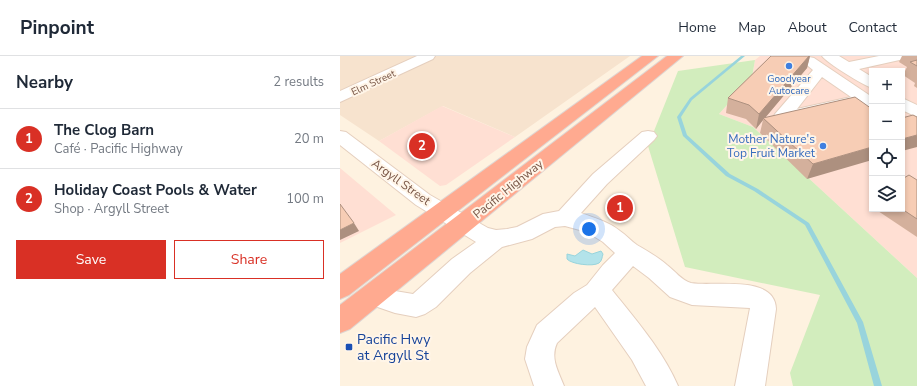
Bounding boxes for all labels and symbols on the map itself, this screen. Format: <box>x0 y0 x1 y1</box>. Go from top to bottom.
marker: Goodyear Autocare <box>784 61 794 71</box>
street label: Elm Street <box>349 66 398 99</box>
place label: Goodyear Autocare <box>767 72 811 98</box>
pin: 2 <box>409 131 435 161</box>
place label: Mother Nature's Top Fruit Market <box>727 131 816 161</box>
marker: Mother Nature's Top Fruit Market <box>818 141 828 151</box>
street label: Argyll Street <box>368 155 434 209</box>
street label: Pacific Highway <box>470 155 547 222</box>
pin: 1 <box>607 193 633 223</box>
your location <box>579 219 599 239</box>
place label: Pacific Hwy at Argyll St <box>357 330 431 365</box>
marker: Pacific Hwy at Argyll St <box>344 342 354 352</box>

